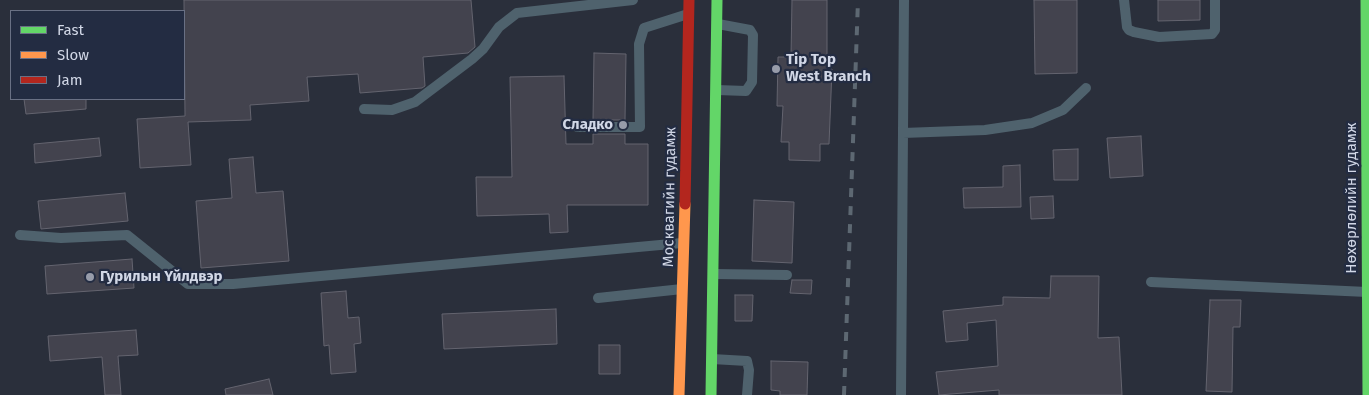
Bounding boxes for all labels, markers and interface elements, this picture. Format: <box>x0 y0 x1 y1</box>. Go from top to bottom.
legend <box>10 10 185 100</box>
text: Fast <box>57 21 84 39</box>
text: Slow <box>57 46 89 64</box>
place label: Tip Top West Branch <box>786 51 871 86</box>
marker: Tip Top West Branch <box>770 63 782 75</box>
text: Jam <box>57 71 83 89</box>
place label: Сладко <box>562 116 613 134</box>
marker: Сладко <box>617 119 629 131</box>
street label: Нөхөрлөлийн гудамж <box>1343 122 1361 274</box>
street label: Москвагийн гудамж <box>660 127 680 267</box>
place label: Гурилын Үйлдвэр <box>100 268 223 286</box>
marker: Гурилын Үйлдвэр <box>84 271 96 283</box>

